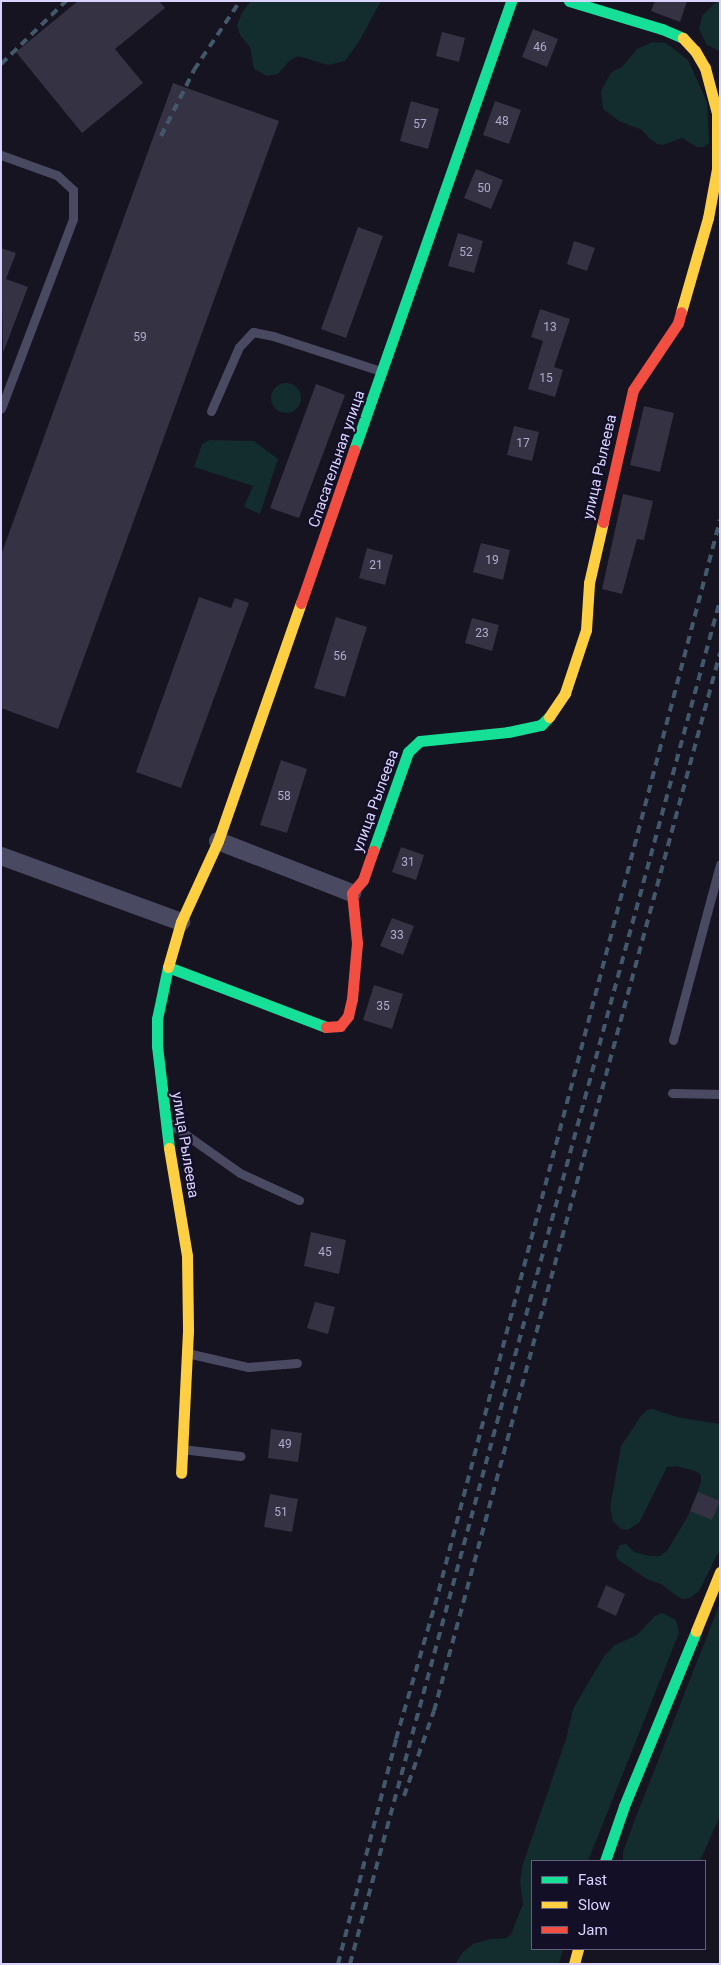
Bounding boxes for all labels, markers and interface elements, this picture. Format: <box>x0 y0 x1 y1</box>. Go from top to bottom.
house number: 46 <box>533 41 547 55</box>
house number: 48 <box>495 115 509 129</box>
house number: 57 <box>413 118 427 132</box>
house number: 50 <box>477 182 491 196</box>
house number: 52 <box>459 246 473 260</box>
house number: 13 <box>543 321 557 335</box>
house number: 59 <box>133 331 147 345</box>
house number: 15 <box>539 372 553 386</box>
street label: Спасательная улица <box>305 388 369 530</box>
street label: улица Рылеева <box>579 413 621 521</box>
house number: 17 <box>516 437 530 451</box>
house number: 19 <box>485 554 499 568</box>
house number: 21 <box>369 559 383 573</box>
house number: 23 <box>475 627 489 641</box>
house number: 56 <box>333 650 347 664</box>
street label: улица Рылеева <box>349 747 403 855</box>
house number: 58 <box>277 790 291 804</box>
house number: 31 <box>401 856 415 870</box>
house number: 33 <box>390 929 404 943</box>
house number: 35 <box>376 1000 390 1014</box>
street label: улица Рылеева <box>168 1091 202 1199</box>
house number: 45 <box>318 1246 332 1260</box>
house number: 49 <box>278 1438 292 1452</box>
house number: 51 <box>274 1506 288 1520</box>
legend <box>531 1860 706 1950</box>
text: Fast <box>578 1871 607 1889</box>
text: Slow <box>578 1896 610 1914</box>
text: Jam <box>578 1921 608 1939</box>

